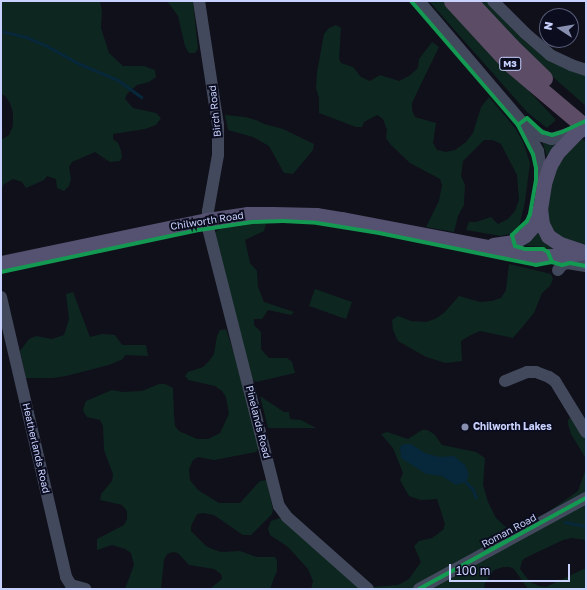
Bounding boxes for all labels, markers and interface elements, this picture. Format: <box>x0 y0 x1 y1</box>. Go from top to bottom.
north arrow <box>539 8 579 48</box>
text: N <box>541 20 555 31</box>
road number: M3 <box>499 57 521 71</box>
street label: Birch Road <box>206 85 224 137</box>
street label: Chilworth Road <box>170 209 244 233</box>
street label: Pinelands Road <box>243 384 273 460</box>
street label: Heatherlands Road <box>20 402 52 494</box>
place label: Chilworth Lakes <box>473 421 552 433</box>
marker: Chilworth Lakes <box>460 422 470 432</box>
street label: Roman Road <box>480 512 538 550</box>
scale bar <box>451 556 572 582</box>
text: 100 m <box>456 563 490 578</box>

